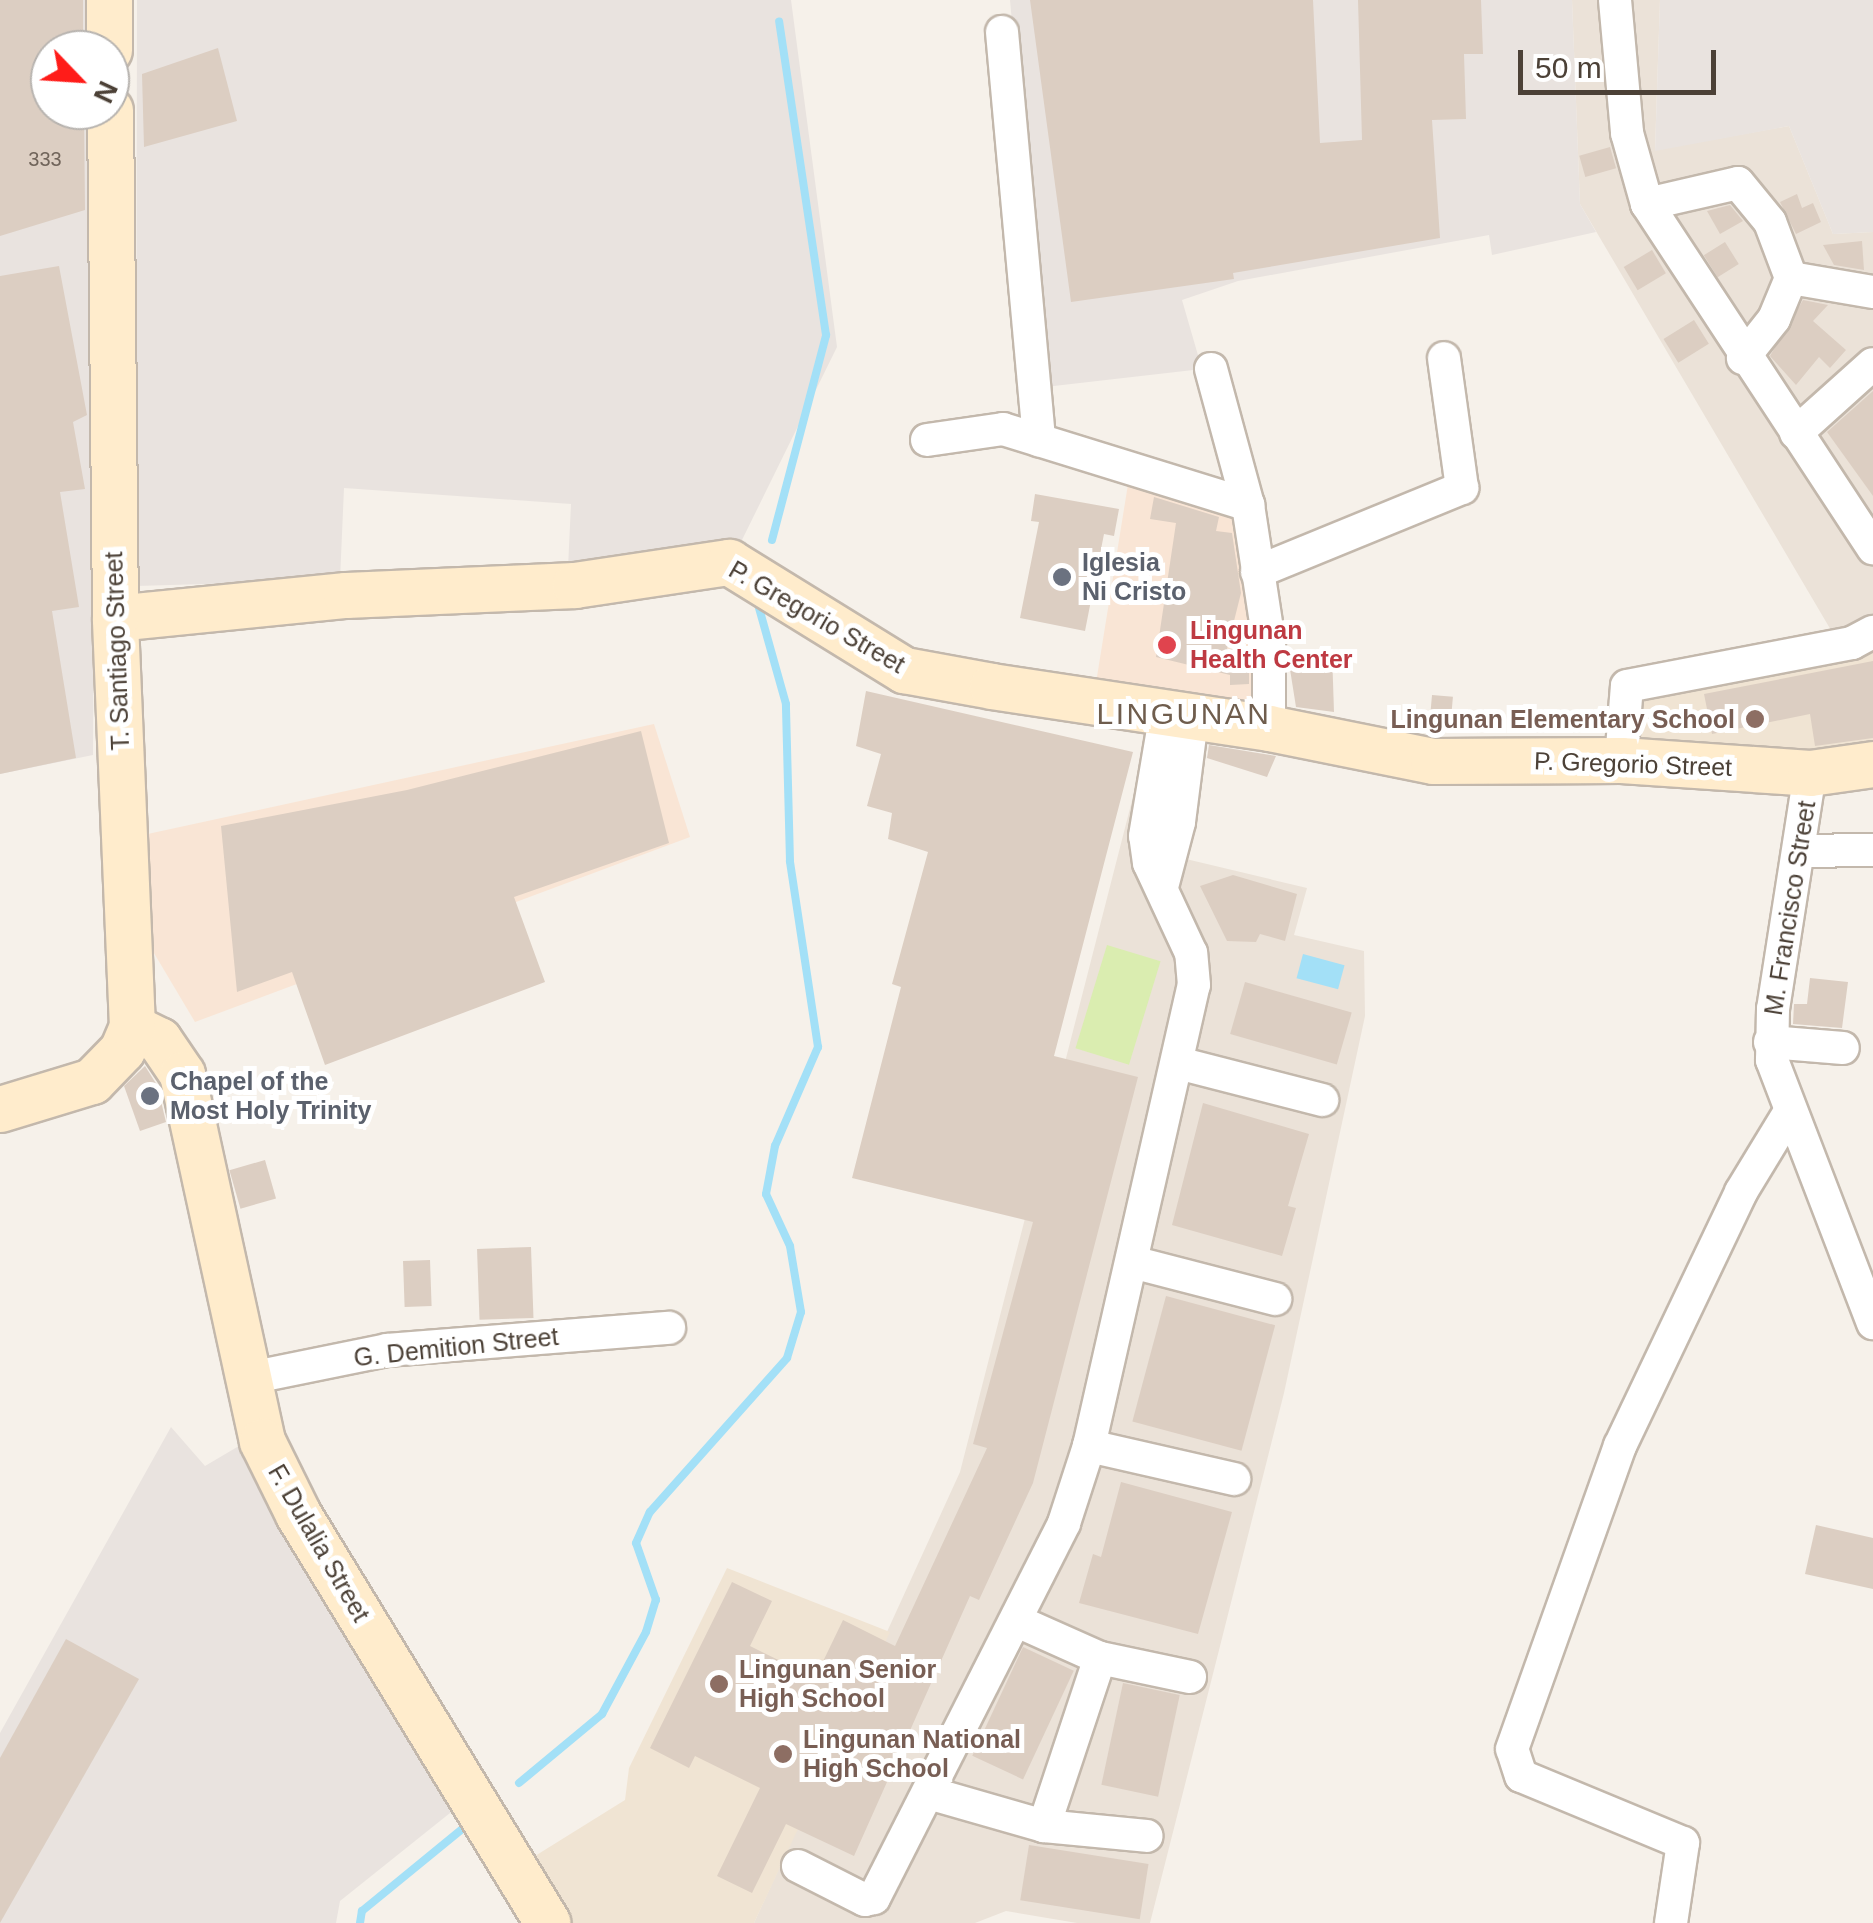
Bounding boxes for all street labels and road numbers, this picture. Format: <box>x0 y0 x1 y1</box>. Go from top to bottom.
street label: T. Santiago Street <box>99 551 135 751</box>
street label: P. Gregorio Street <box>724 554 910 680</box>
street label: P. Gregorio Street <box>1533 746 1733 782</box>
street label: M. Francisco Street <box>1758 799 1822 1017</box>
street label: G. Demition Street <box>352 1321 560 1373</box>
street label: F. Dulalia Street <box>262 1459 376 1627</box>

